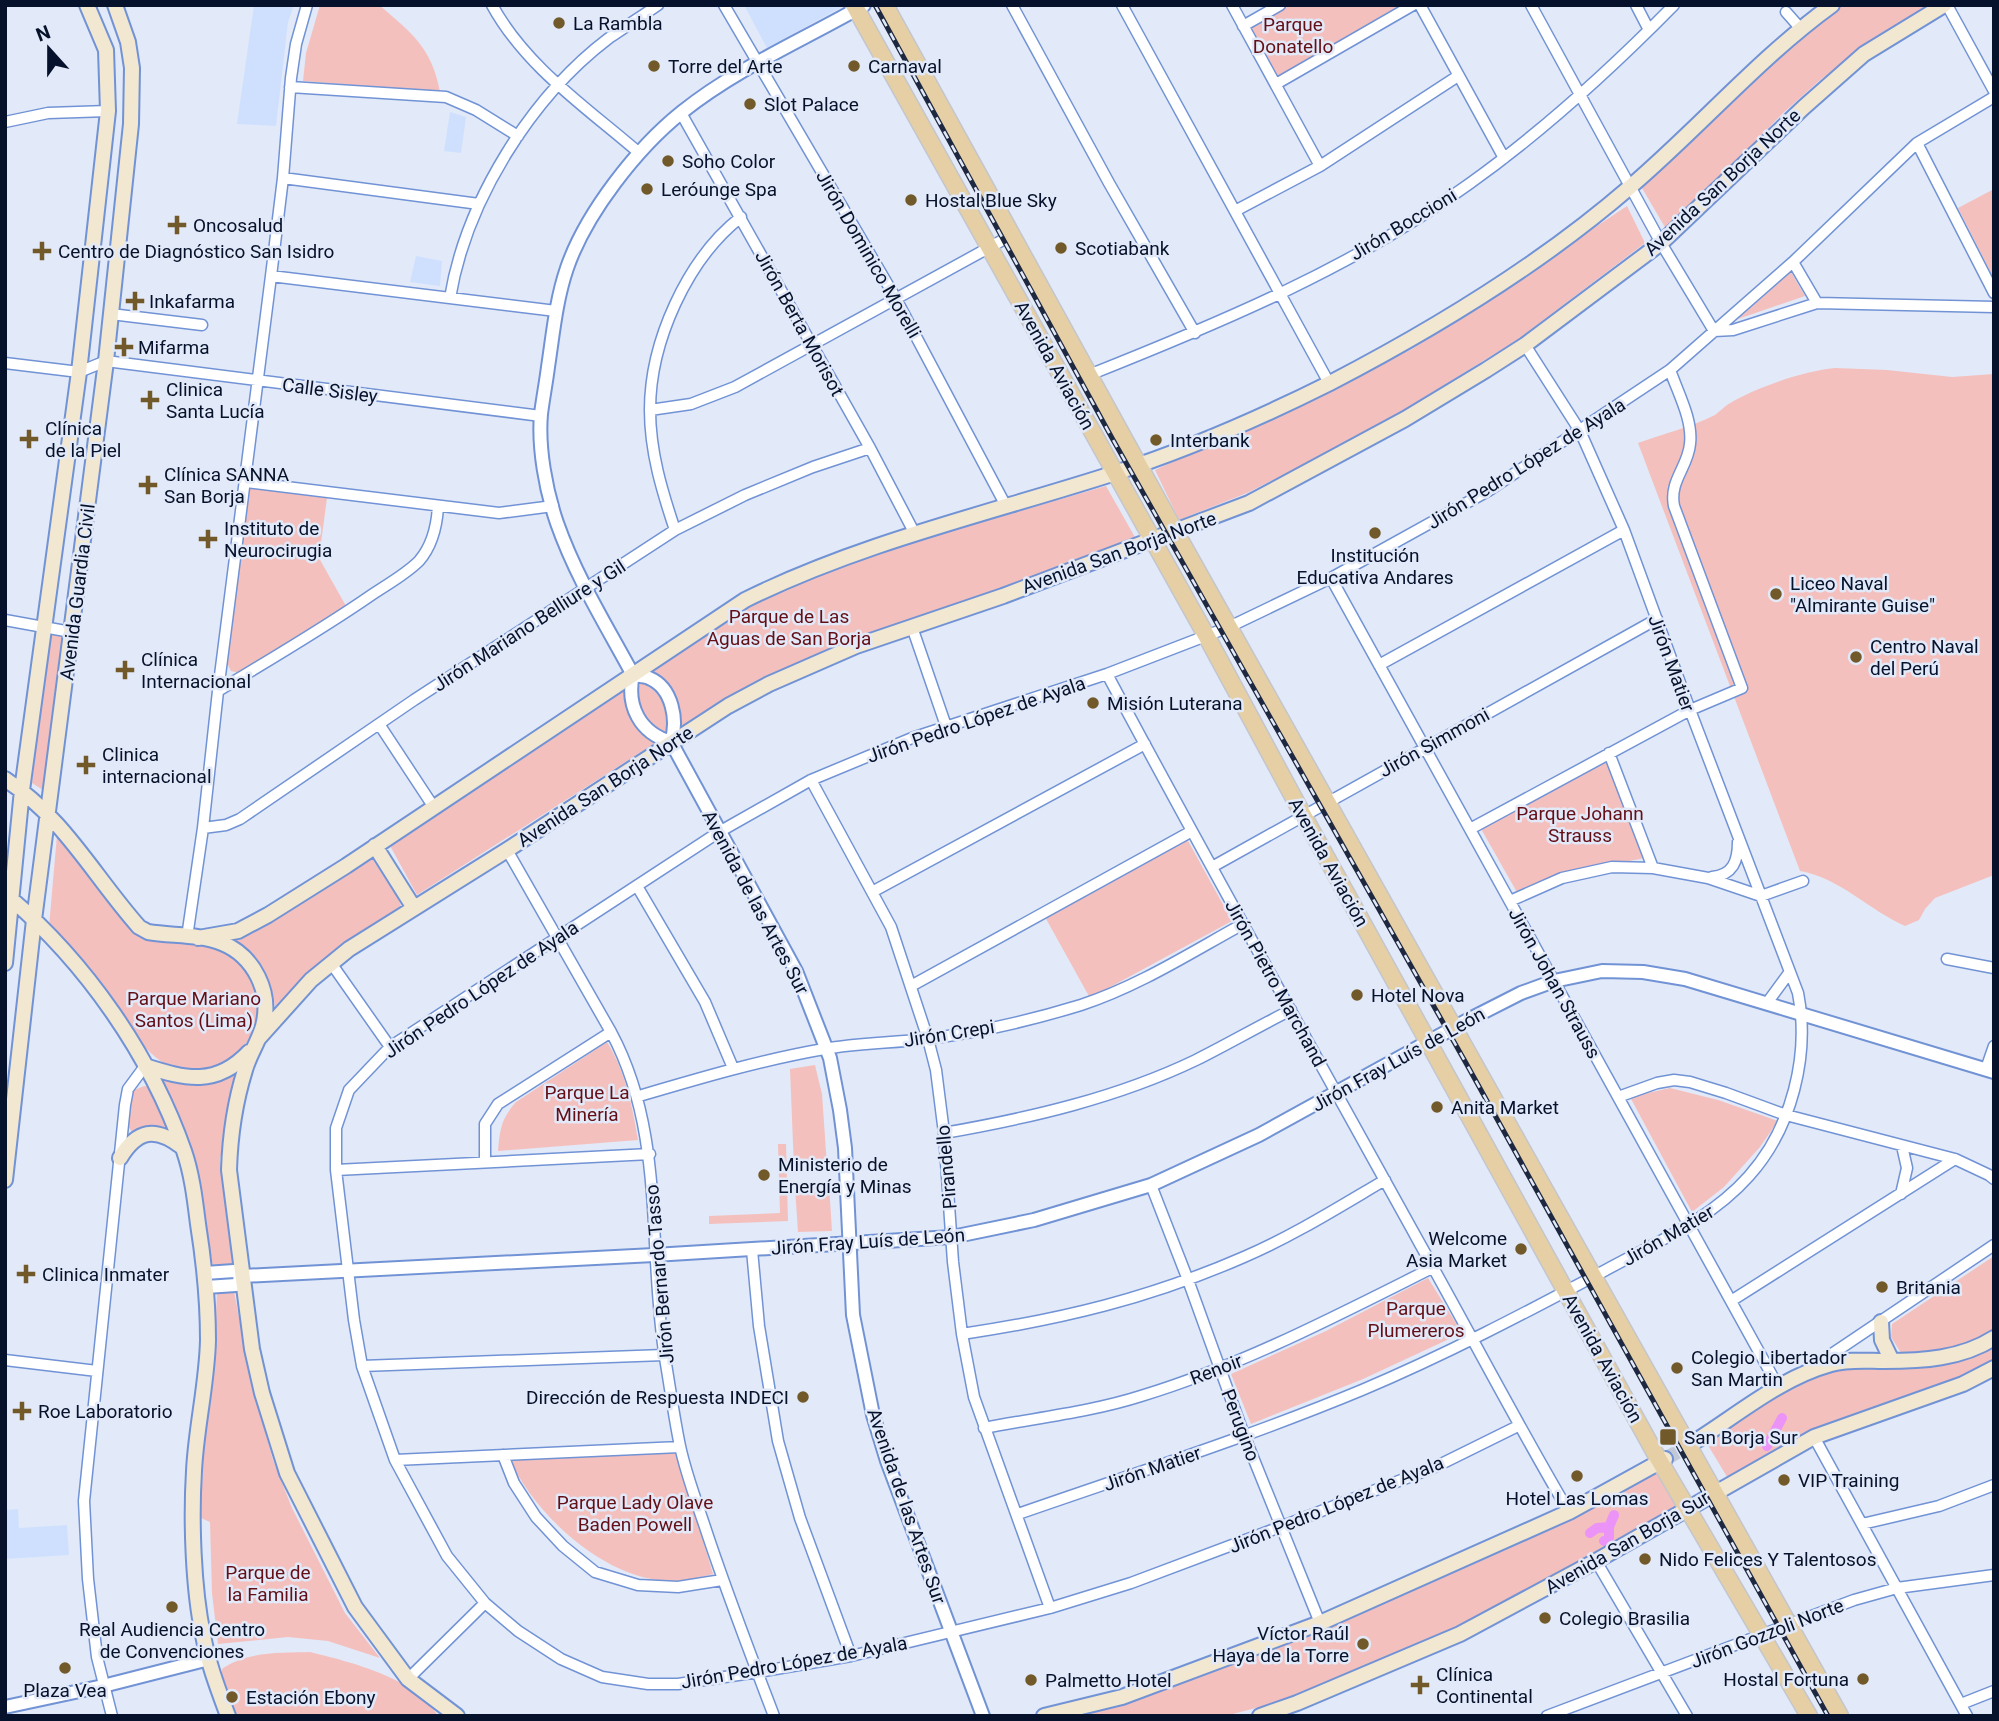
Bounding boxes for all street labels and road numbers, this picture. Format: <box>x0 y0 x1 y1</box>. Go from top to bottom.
street label: Avenida San Borja Norte <box>1640 104 1805 261</box>
street label: Jirón Dominico Morelli <box>811 166 926 342</box>
street label: Jirón Boccioni <box>1346 184 1461 265</box>
street label: Jirón Berta Morisot <box>750 246 849 400</box>
street label: Avenida Aviación <box>1010 297 1100 434</box>
street label: Calle Sisley <box>281 373 379 408</box>
street label: Jirón Pedro López de Ayala <box>1423 393 1630 534</box>
street label: Avenida Guardia Civil <box>55 502 100 682</box>
street label: Avenida San Borja Norte <box>1019 507 1219 598</box>
street label: Jirón Mariano Belliure y Gil <box>429 555 630 696</box>
street label: Jirón Matier <box>1643 611 1700 715</box>
street label: Jirón Pedro López de Ayala <box>864 671 1088 768</box>
street label: Jirón Simmoni <box>1375 703 1493 782</box>
street label: Avenida San Borja Norte <box>513 721 698 852</box>
street label: Avenida Aviación <box>1284 794 1374 931</box>
street label: Avenida de las Artes Sur <box>697 806 814 999</box>
street label: Jirón Pietro Marchand <box>1220 896 1331 1071</box>
street label: Jirón Johan Strauss <box>1504 904 1606 1063</box>
street label: Jirón Pedro López de Ayala <box>380 916 583 1063</box>
street label: Jirón Fray Luís de León <box>1308 1002 1489 1117</box>
street label: Jirón Crepi <box>902 1015 996 1052</box>
street label: Pirandello <box>931 1124 962 1210</box>
street label: Jirón Bernardo Tasso <box>640 1183 679 1365</box>
street label: Jirón Matier <box>1618 1200 1719 1271</box>
street label: Jirón Fray Luís de León <box>770 1223 966 1260</box>
street label: Avenida Aviación <box>1558 1290 1648 1427</box>
street label: Renoir <box>1187 1349 1246 1390</box>
street label: Perugino <box>1216 1386 1265 1465</box>
street label: Avenida de las Artes Sur <box>862 1405 951 1607</box>
street label: Jirón Matier <box>1100 1441 1205 1496</box>
street label: Jirón Pedro López de Ayala <box>1226 1451 1447 1558</box>
street label: Avenida San Borja Sur <box>1541 1486 1714 1599</box>
street label: Jirón Gozzoli Norte <box>1687 1594 1847 1673</box>
street label: Jirón Pedro López de Ayala <box>679 1631 909 1694</box>

